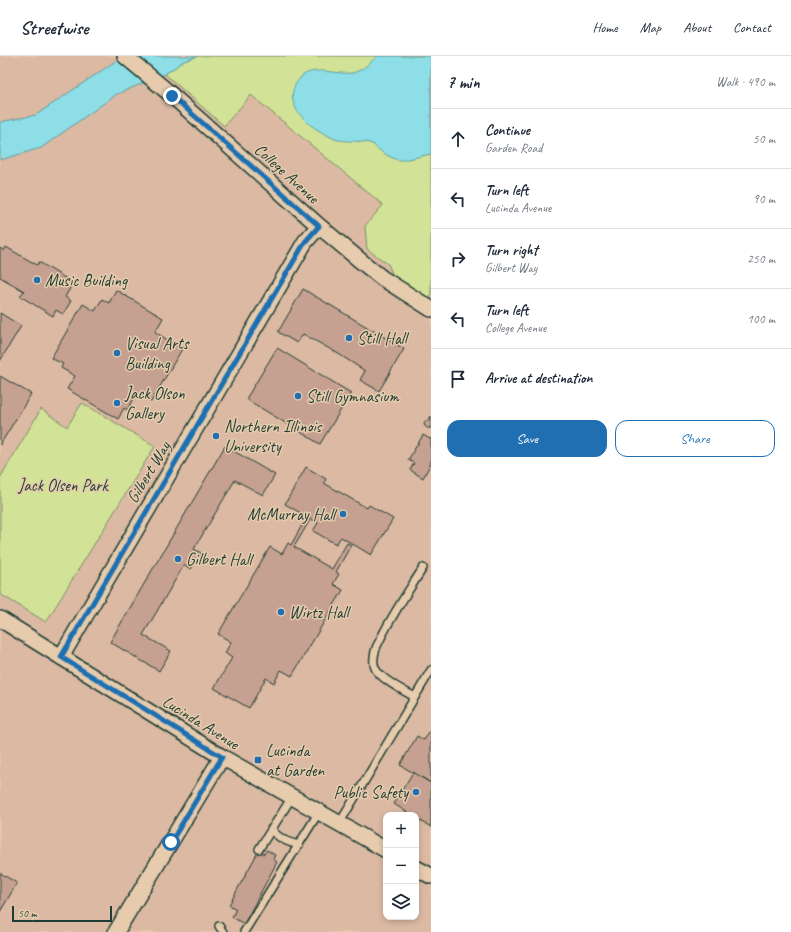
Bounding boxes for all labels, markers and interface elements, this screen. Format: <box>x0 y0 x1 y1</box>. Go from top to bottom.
text: Streetwise <box>20 16 88 40</box>
text: Home <box>592 19 618 36</box>
text: Map <box>640 19 661 36</box>
text: About <box>683 19 711 36</box>
text: Contact <box>733 19 771 36</box>
text: 7 min <box>447 72 480 93</box>
text: Walk · 490 m <box>716 74 775 90</box>
route end <box>163 87 181 105</box>
text: Continue <box>485 121 530 140</box>
icon: ahead <box>447 128 469 150</box>
text: 50 m <box>753 131 775 147</box>
street label: College Avenue <box>250 139 325 209</box>
text: Garden Road <box>485 140 542 156</box>
text: Turn left <box>485 181 528 200</box>
icon: left <box>447 188 469 210</box>
text: 90 m <box>753 191 775 207</box>
text: Lucinda Avenue <box>485 200 551 216</box>
text: Turn right <box>485 241 538 260</box>
icon: right <box>447 248 469 270</box>
text: 250 m <box>747 251 775 267</box>
text: Gilbert Way <box>485 260 537 276</box>
place label: Music Building <box>45 270 128 291</box>
marker: Music Building <box>32 275 42 285</box>
text: Turn left <box>485 301 528 320</box>
icon: left <box>447 308 469 330</box>
text: 100 m <box>747 311 775 327</box>
text: College Avenue <box>485 320 546 336</box>
place label: Still Hall <box>357 328 410 349</box>
place label: Visual Arts Building <box>125 333 190 374</box>
marker: Still Hall <box>344 333 354 343</box>
marker: Visual Arts Building <box>112 348 122 358</box>
icon: arrive <box>447 368 469 390</box>
text: Arrive at destination <box>485 369 592 388</box>
place label: Jack Olson Gallery <box>124 383 185 424</box>
place label: Still Gymnasium <box>306 386 400 407</box>
marker: Still Gymnasium <box>293 391 303 401</box>
marker: Jack Olson Gallery <box>112 398 122 408</box>
place label: Northern Illinois University <box>224 416 324 457</box>
button: Save <box>447 420 607 457</box>
button: Share <box>615 420 775 457</box>
marker: Northern Illinois University <box>211 431 221 441</box>
street label: Gilbert Way <box>122 437 176 507</box>
park label: Jack Olsen Park <box>17 475 109 496</box>
place label: McMurray Hall <box>247 504 338 525</box>
marker: McMurray Hall <box>338 509 348 519</box>
place label: Gilbert Hall <box>186 549 255 570</box>
marker: Gilbert Hall <box>173 554 183 564</box>
place label: Wirtz Hall <box>289 602 351 623</box>
marker: Wirtz Hall <box>276 607 286 617</box>
street label: Lucinda Avenue <box>158 691 244 755</box>
place label: Lucinda at Garden <box>266 740 326 781</box>
marker: Lucinda at Garden <box>253 755 263 765</box>
place label: Public Safety <box>333 782 409 803</box>
marker: Public Safety <box>411 787 421 797</box>
map controls <box>383 812 419 920</box>
button: + <box>383 812 419 848</box>
route start <box>162 833 180 851</box>
button: − <box>383 848 419 884</box>
button: layers <box>383 884 419 920</box>
scale bar <box>12 904 112 923</box>
text: 50 m <box>18 906 37 920</box>

